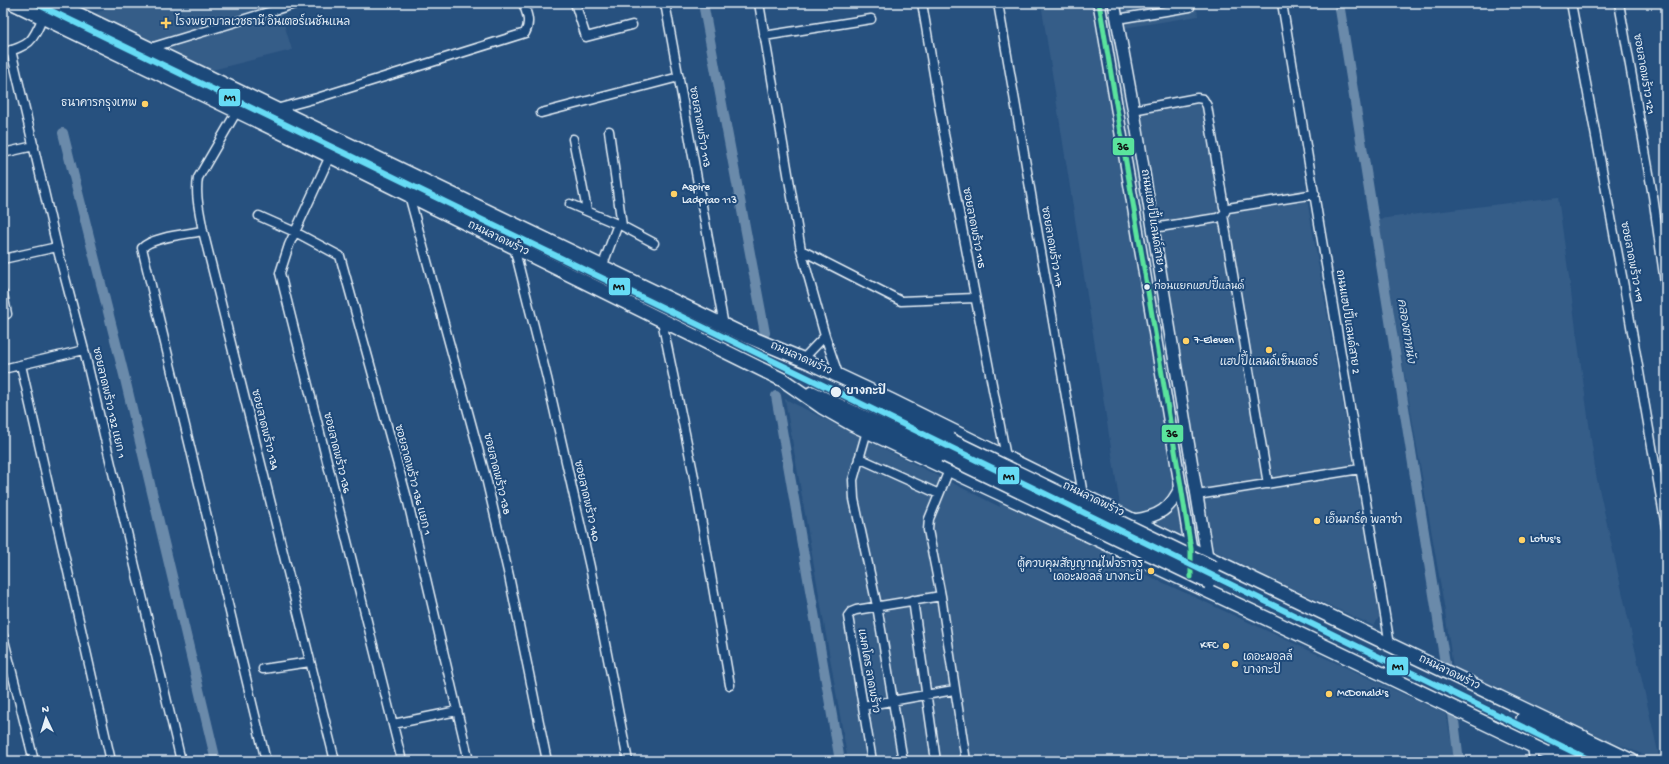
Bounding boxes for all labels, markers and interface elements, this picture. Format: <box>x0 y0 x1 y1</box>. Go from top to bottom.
place label: โรงพยาบาลเวชธานี อินเตอร์เนชันแนล <box>175 13 350 29</box>
marker: โรงพยาบาลเวชธานี อินเตอร์เนชันแนล <box>160 17 172 29</box>
street label: ซอยลาดพร้าว 121 <box>1630 32 1659 115</box>
street label: ซอยลาดพร้าว 113 <box>686 85 715 169</box>
line badge: M1 <box>218 88 241 107</box>
text: M1 <box>224 93 236 105</box>
place label: ธนาคารกรุงเทพ <box>61 98 137 111</box>
marker: ธนาคารกรุงเทพ <box>140 99 150 109</box>
line badge: 36 <box>1112 137 1135 156</box>
text: 36 <box>1116 142 1129 154</box>
street label: ถนนแฮปปี้แลนด์สาย 1 <box>1138 167 1173 273</box>
place label: Aspire Ladprao 113 <box>682 182 737 207</box>
street label: ซอยลาดพร้าว 115 <box>959 186 990 270</box>
marker: Aspire Ladprao 113 <box>669 189 679 199</box>
street label: ซอยลาดพร้าว 117 <box>1038 205 1067 289</box>
street label: ถนนลาดพร้าว <box>466 216 532 259</box>
street label: ซอยลาดพร้าว 119 <box>1617 220 1648 304</box>
street label: ถนนแฮปปี้แลนด์สาย 2 <box>1333 268 1368 375</box>
place label: ก่อนแยกแฮปปี้แลนด์ <box>1154 276 1245 293</box>
line badge: M1 <box>608 277 631 296</box>
text: M1 <box>613 282 625 294</box>
marker: ก่อนแยกแฮปปี้แลนด์ <box>1142 282 1152 292</box>
water label: คลองตาหนัง <box>1393 297 1419 366</box>
place label: 7-Eleven <box>1193 335 1235 347</box>
marker: 7-Eleven <box>1181 336 1191 346</box>
street label: ถนนลาดพร้าว <box>768 337 835 378</box>
marker: แฮปปี้แลนด์เซ็นเตอร์ <box>1264 345 1274 355</box>
street label: ซอยลาดพร้าว 132 แยก 1 <box>89 346 130 460</box>
place label: แฮปปี้แลนด์เซ็นเตอร์ <box>1220 350 1319 369</box>
place label: บางกะปิ <box>846 383 886 398</box>
marker: บางกะปิ <box>829 385 843 399</box>
street label: ซอยลาดพร้าว 134 <box>248 388 283 472</box>
street label: ซอยลาดพร้าว 136 <box>320 411 355 495</box>
street label: ซอยลาดพร้าว 136 แยก 1 <box>391 423 435 537</box>
line badge: 36 <box>1161 424 1184 443</box>
text: 36 <box>1165 429 1178 441</box>
street label: ซอยลาดพร้าว 138 <box>480 431 515 516</box>
street label: ซอยลาดพร้าว 140 <box>571 458 604 543</box>
line badge: M1 <box>997 466 1020 485</box>
text: M1 <box>1003 472 1015 484</box>
street label: ถนนลาดพร้าว <box>1061 477 1127 520</box>
place label: เอ็นมาร์ค พลาซ่า <box>1325 511 1402 527</box>
marker: เอ็นมาร์ค พลาซ่า <box>1312 516 1322 526</box>
place label: Lotus's <box>1530 534 1561 546</box>
marker: Lotus's <box>1517 535 1527 545</box>
place label: ตู้ควบคุมสัญญาณไฟจราจร เดอะมอลล์ บางกะปิ <box>1017 555 1143 584</box>
marker: ตู้ควบคุมสัญญาณไฟจราจร เดอะมอลล์ บางกะปิ <box>1146 566 1156 576</box>
street label: แมคโคร ลาดพร้าว <box>855 627 885 715</box>
place label: KFC <box>1200 640 1219 652</box>
marker: KFC <box>1221 641 1231 651</box>
place label: เดอะมอลล์ บางกะปิ <box>1243 648 1293 677</box>
street label: ถนนลาดพร้าว <box>1417 650 1483 693</box>
line badge: M1 <box>1386 656 1409 676</box>
marker: เดอะมอลล์ บางกะปิ <box>1230 659 1240 669</box>
text: M1 <box>1392 662 1404 674</box>
place label: McDonald's <box>1337 688 1389 700</box>
marker: McDonald's <box>1324 689 1334 699</box>
north arrow <box>26 698 66 738</box>
text: N <box>41 704 49 716</box>

